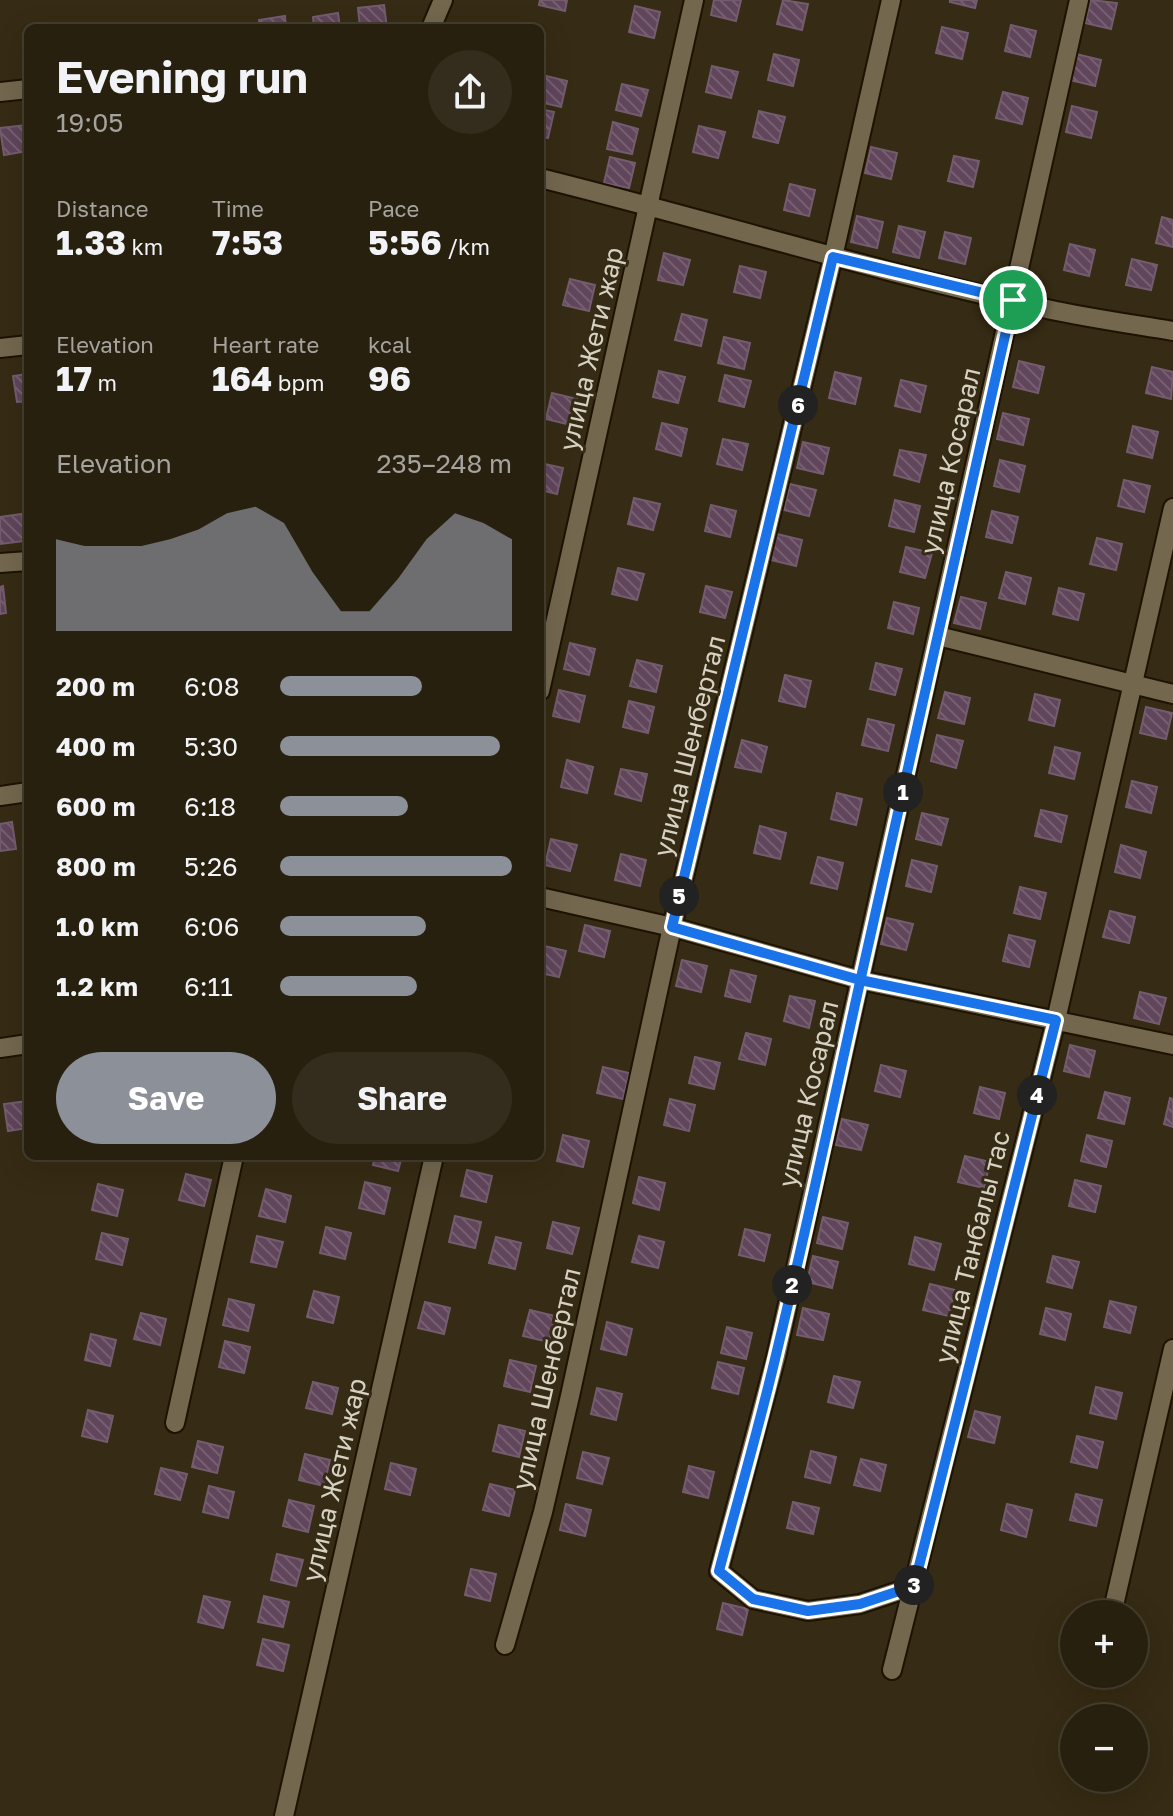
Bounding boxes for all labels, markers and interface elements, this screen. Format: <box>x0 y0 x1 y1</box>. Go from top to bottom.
text: Evening run <box>56 50 308 103</box>
button: share <box>428 50 512 134</box>
text: 19:05 <box>56 107 123 138</box>
text: Distance <box>56 195 148 222</box>
text: Time <box>212 195 264 222</box>
text: Pace <box>368 195 419 222</box>
text: 1.33 <box>56 222 126 262</box>
text: 7:53 <box>212 222 283 262</box>
text: 5:56 <box>368 222 442 262</box>
text: km <box>126 233 163 260</box>
text: /km <box>442 233 490 260</box>
street label: улица Жети жар <box>552 244 630 454</box>
pin <box>979 266 1047 334</box>
icon: arrive <box>991 278 1035 322</box>
text: Elevation <box>56 331 154 358</box>
text: Heart rate <box>212 331 319 358</box>
text: kcal <box>368 331 411 358</box>
text: 17 <box>56 358 92 398</box>
text: 164 <box>212 358 272 398</box>
text: 96 <box>368 358 411 398</box>
street label: улица Косарал <box>913 365 987 557</box>
text: m <box>92 369 117 396</box>
text: bpm <box>272 369 324 396</box>
pin: 6 <box>778 385 818 425</box>
text: 6 <box>791 391 805 418</box>
text: Elevation <box>56 448 172 479</box>
text: 235–248 m <box>377 448 512 479</box>
street label: улица Шенбертал <box>646 632 732 860</box>
text: 200 m <box>56 671 135 702</box>
text: 6:08 <box>184 671 240 702</box>
text: 400 m <box>56 731 135 762</box>
text: 5:30 <box>184 731 238 762</box>
pin: 1 <box>883 772 923 812</box>
text: 1 <box>897 778 909 805</box>
text: 600 m <box>56 791 136 822</box>
text: 6:18 <box>184 791 236 822</box>
text: 800 m <box>56 851 136 882</box>
text: 5:26 <box>184 851 238 882</box>
pin: 5 <box>659 876 699 916</box>
text: 5 <box>672 882 686 909</box>
text: 1.0 km <box>56 911 139 942</box>
text: 6:06 <box>184 911 239 942</box>
text: 1.2 km <box>56 971 138 1002</box>
text: 6:11 <box>184 971 233 1002</box>
street label: улица Косарал <box>771 998 845 1190</box>
button: Save <box>56 1052 276 1144</box>
button: Share <box>292 1052 512 1144</box>
pin: 4 <box>1017 1075 1057 1115</box>
text: 4 <box>1030 1081 1044 1108</box>
street label: улица Танбалы тас <box>928 1127 1016 1367</box>
street label: улица Шенбертал <box>505 1265 587 1493</box>
pin: 2 <box>772 1265 812 1305</box>
text: 2 <box>785 1271 799 1298</box>
street label: улица Жети жар <box>295 1375 373 1585</box>
pin: 3 <box>894 1565 934 1605</box>
text: 3 <box>907 1571 921 1598</box>
map controls <box>1060 1600 1148 1792</box>
button: + <box>1060 1600 1148 1688</box>
button: − <box>1060 1704 1148 1792</box>

